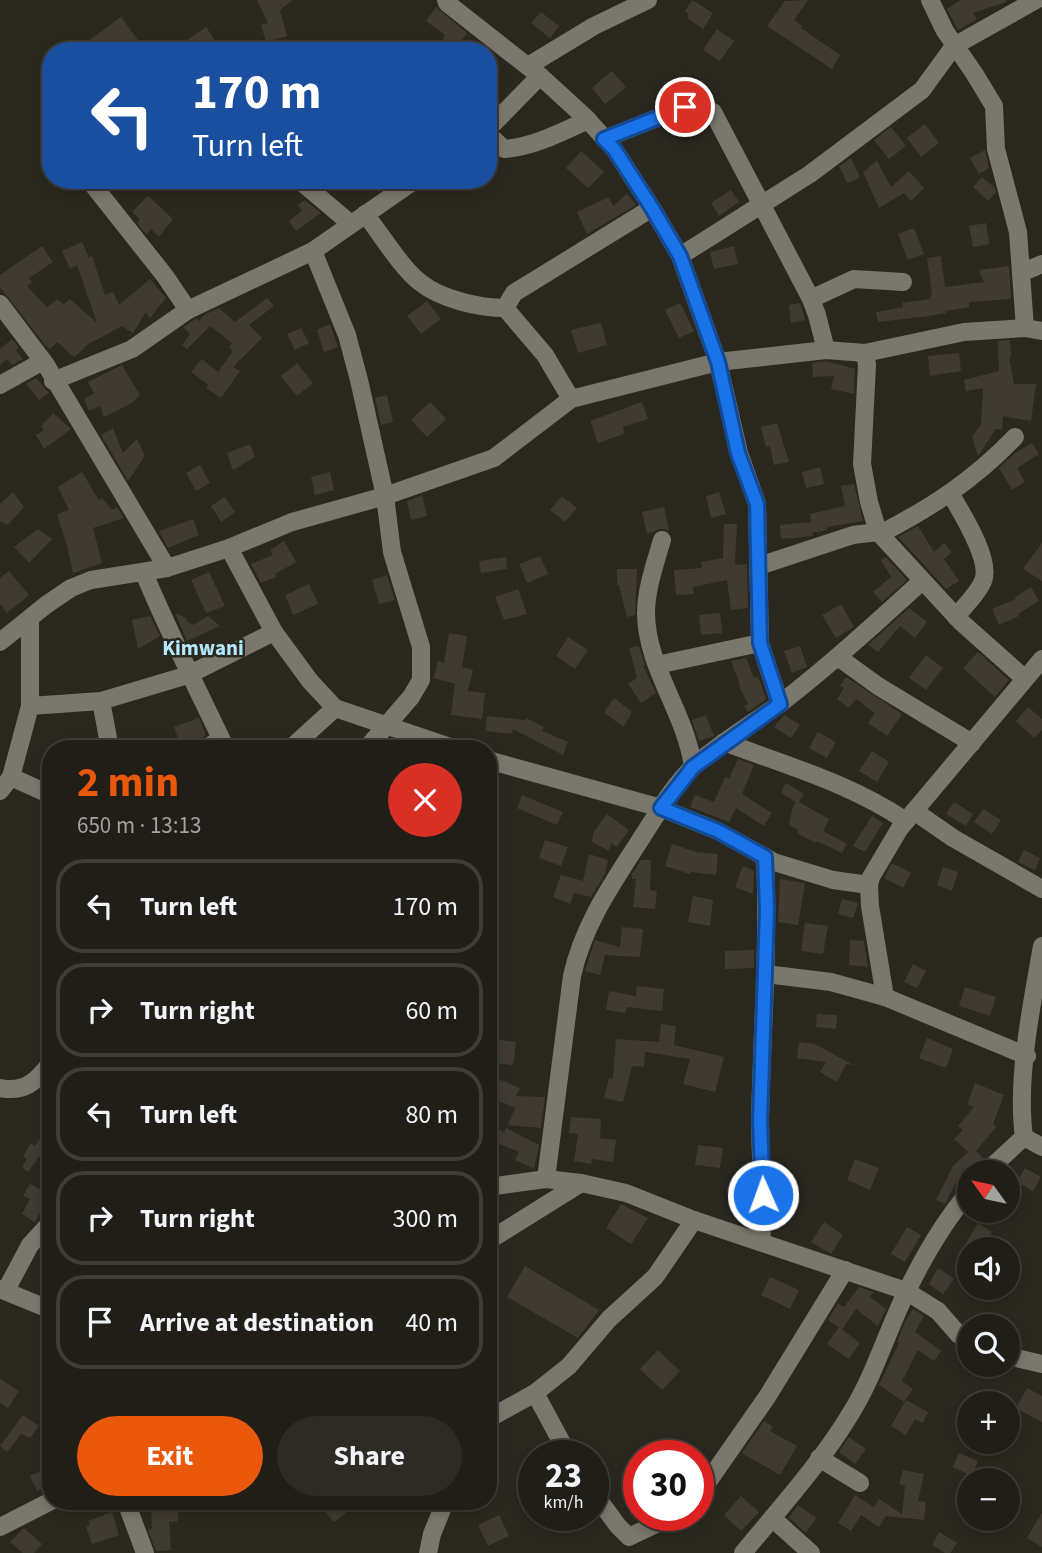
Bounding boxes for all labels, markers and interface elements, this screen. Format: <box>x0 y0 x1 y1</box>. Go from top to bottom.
text: 170 m <box>192 58 321 128</box>
icon: left <box>77 70 168 161</box>
pin <box>655 77 715 137</box>
icon: arrive <box>666 88 704 126</box>
text: Turn left <box>192 123 303 169</box>
district label: Kimwani <box>162 633 244 663</box>
text: 2 min <box>77 753 179 813</box>
button: close <box>388 763 462 837</box>
text: 650 m · 13:13 <box>77 809 201 842</box>
icon: left <box>81 887 119 925</box>
text: Turn left <box>140 888 237 925</box>
text: 170 m <box>392 888 458 925</box>
icon: right <box>81 991 119 1029</box>
text: Turn right <box>140 992 255 1029</box>
text: 60 m <box>405 992 458 1029</box>
icon: left <box>81 1095 119 1133</box>
text: Turn left <box>140 1096 237 1133</box>
text: 80 m <box>405 1096 458 1133</box>
position arrow <box>726 1158 800 1232</box>
north arrow <box>957 1160 1020 1223</box>
map controls <box>957 1160 1020 1531</box>
icon: right <box>81 1199 119 1237</box>
text: Turn right <box>140 1200 255 1237</box>
text: 300 m <box>392 1200 458 1237</box>
button: sound <box>957 1237 1020 1300</box>
icon: arrive <box>81 1303 119 1341</box>
text: Arrive at destination <box>140 1304 374 1341</box>
text: 40 m <box>405 1304 458 1341</box>
button: search <box>957 1314 1020 1377</box>
button: + <box>957 1391 1020 1454</box>
button: Exit <box>77 1416 263 1496</box>
button: Share <box>277 1416 462 1496</box>
speed limit sign: 30 <box>623 1440 714 1531</box>
text: 23 <box>545 1451 582 1501</box>
button: − <box>957 1468 1020 1531</box>
text: km/h <box>544 1490 583 1515</box>

